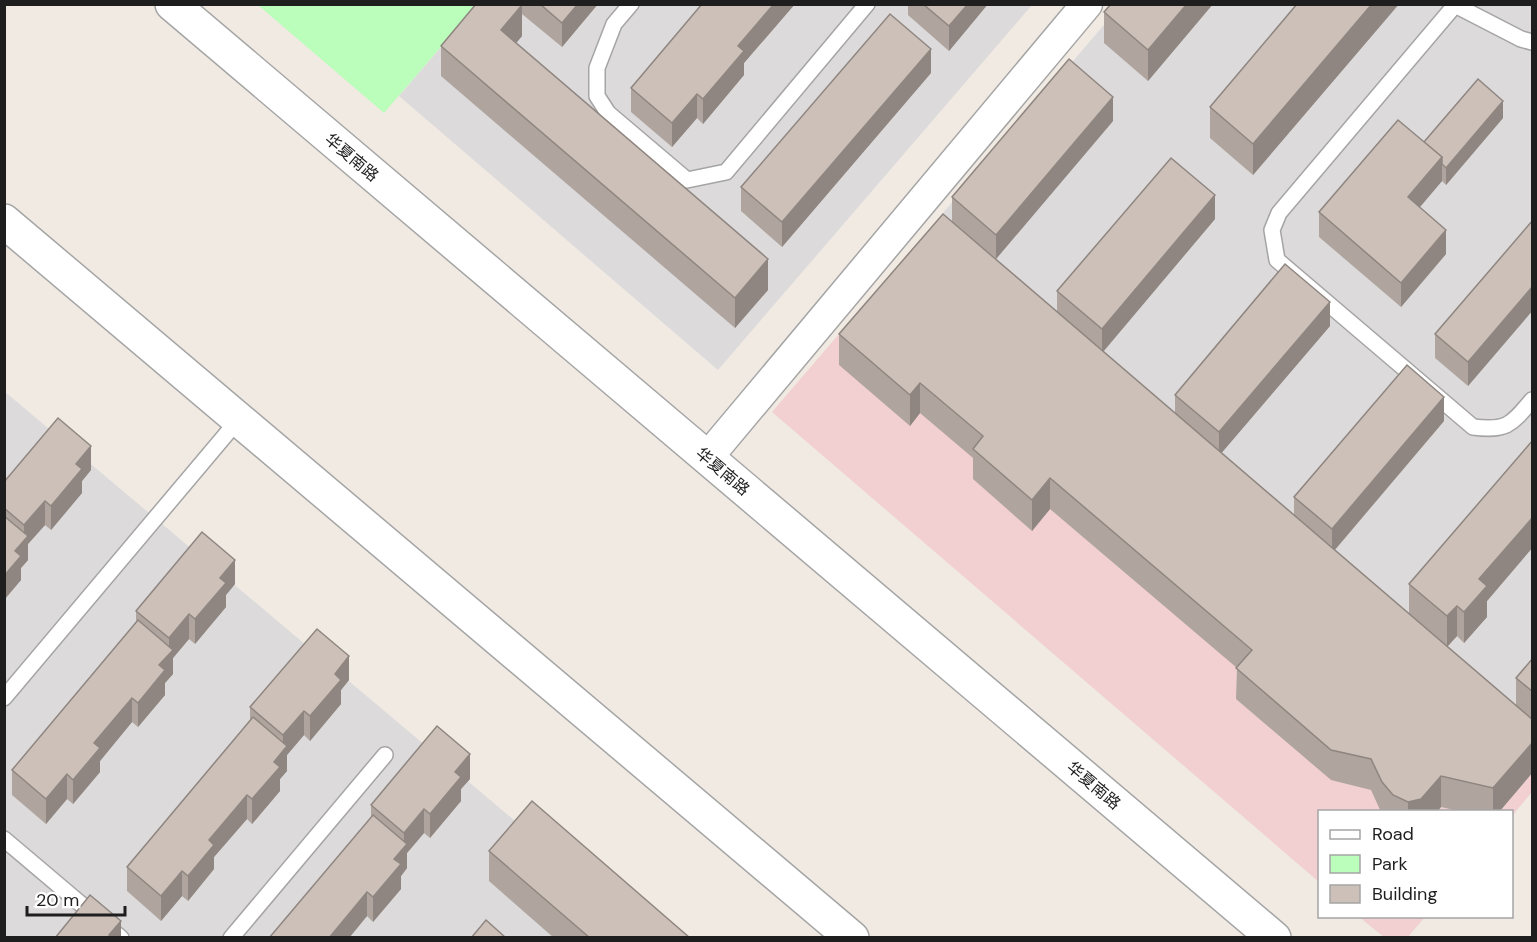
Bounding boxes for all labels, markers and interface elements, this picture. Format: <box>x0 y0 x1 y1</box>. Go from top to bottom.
street label: 华夏南路 <box>320 129 383 186</box>
street label: 华夏南路 <box>691 443 754 500</box>
street label: 华夏南路 <box>1062 757 1125 814</box>
legend <box>1318 810 1513 918</box>
text: Road <box>1372 822 1414 846</box>
text: Park <box>1372 852 1408 876</box>
scale bar <box>27 879 124 917</box>
text: Building <box>1372 882 1437 906</box>
text: 20 m <box>36 888 79 912</box>

